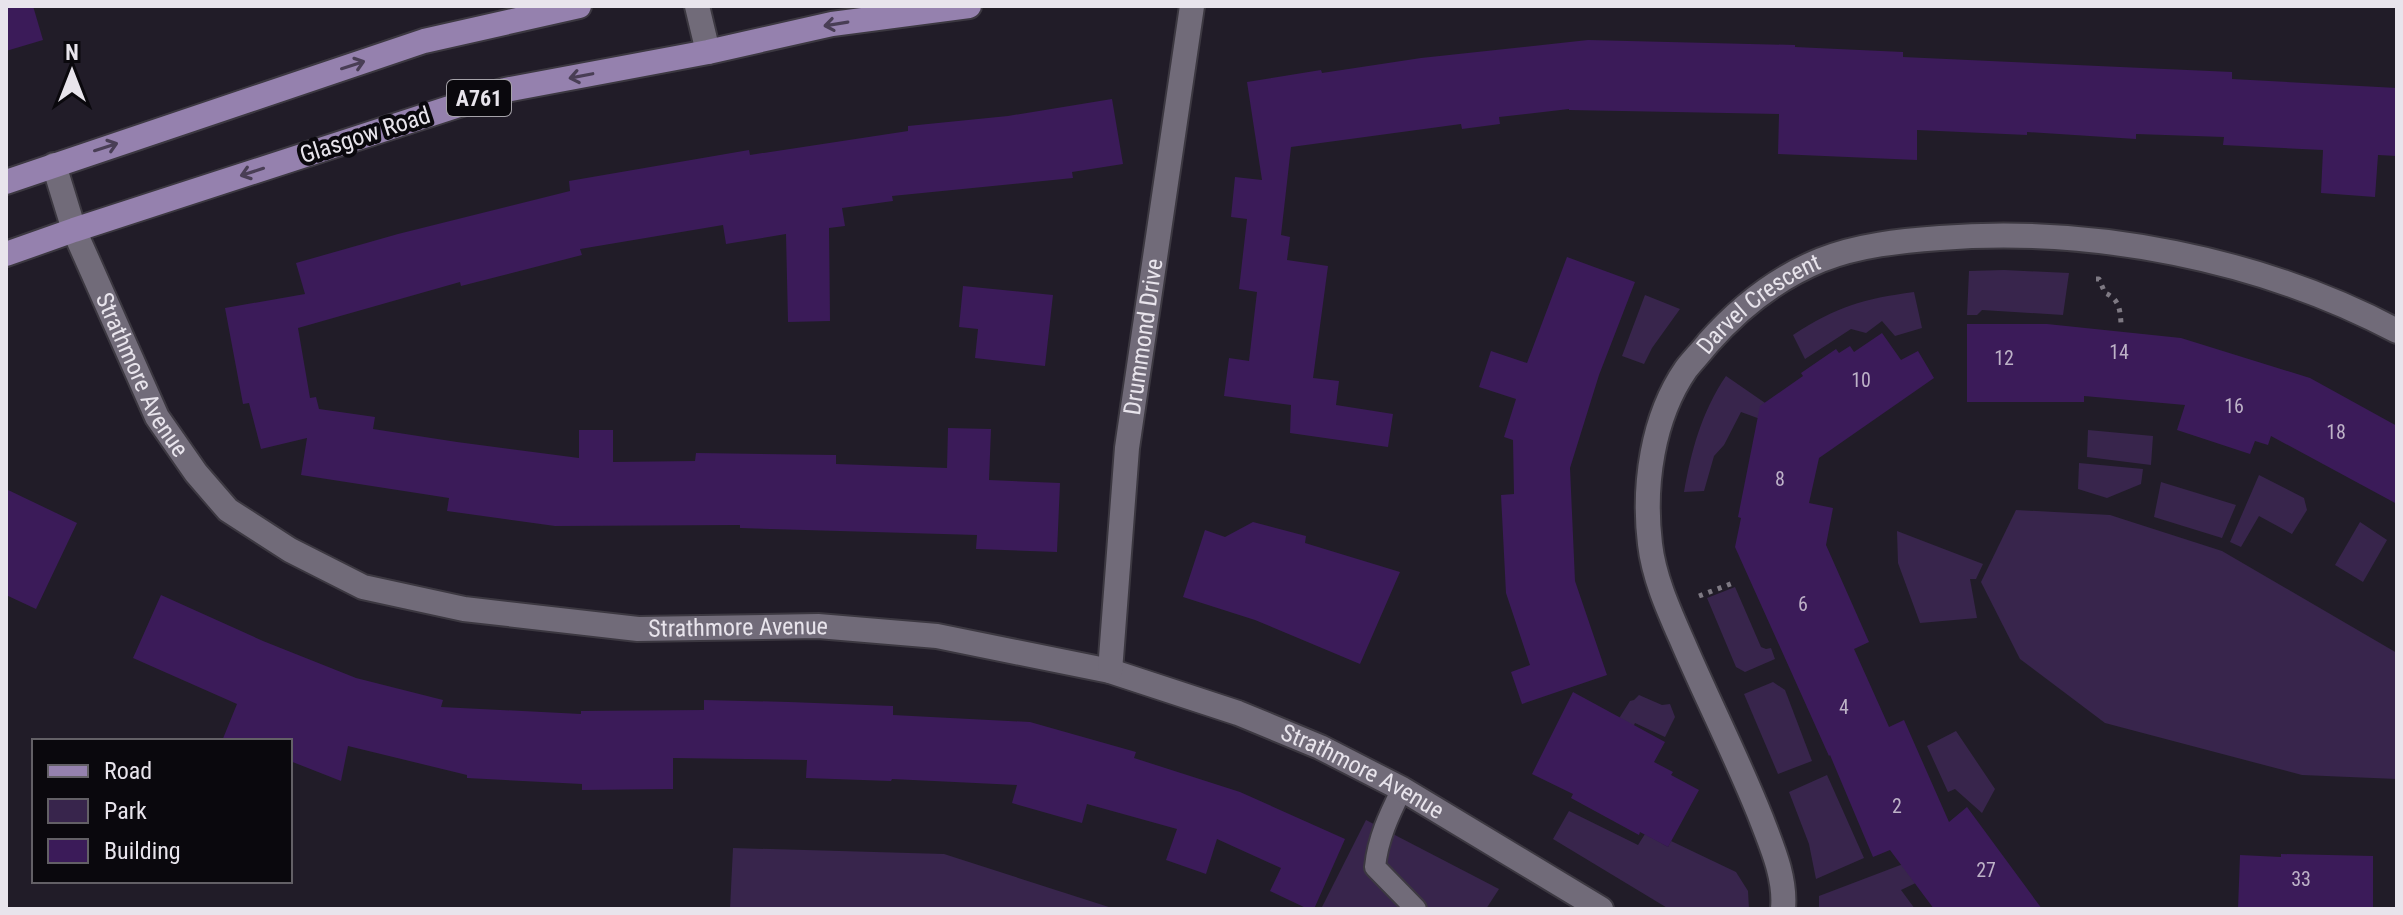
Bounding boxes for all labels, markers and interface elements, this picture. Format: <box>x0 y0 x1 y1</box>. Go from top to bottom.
one-way arrow <box>824 17 849 32</box>
north arrow <box>32 32 112 112</box>
text: N <box>65 40 79 65</box>
one-way arrow <box>339 57 365 72</box>
one-way arrow <box>569 69 595 84</box>
road number: A761 <box>447 80 511 116</box>
street label: Glasgow Road <box>296 101 434 169</box>
one-way arrow <box>93 139 118 154</box>
one-way arrow <box>239 165 265 180</box>
street label: Darvel Crescent <box>1691 248 1825 359</box>
street label: Drummond Drive <box>1118 257 1169 417</box>
street label: Strathmore Avenue <box>90 288 194 462</box>
house number: 14 <box>2109 340 2129 364</box>
house number: 12 <box>1994 346 2014 370</box>
house number: 10 <box>1851 368 1871 392</box>
house number: 16 <box>2224 394 2244 418</box>
house number: 18 <box>2326 420 2346 444</box>
house number: 8 <box>1775 467 1785 491</box>
house number: 6 <box>1798 592 1808 616</box>
street label: Strathmore Avenue <box>648 612 829 643</box>
house number: 4 <box>1839 695 1849 719</box>
street label: Strathmore Avenue <box>1277 718 1449 825</box>
legend <box>32 739 292 883</box>
text: Road <box>104 757 152 785</box>
house number: 2 <box>1892 794 1902 818</box>
text: Park <box>104 797 147 825</box>
text: Building <box>104 837 181 865</box>
house number: 27 <box>1976 858 1996 882</box>
house number: 33 <box>2291 867 2311 891</box>

